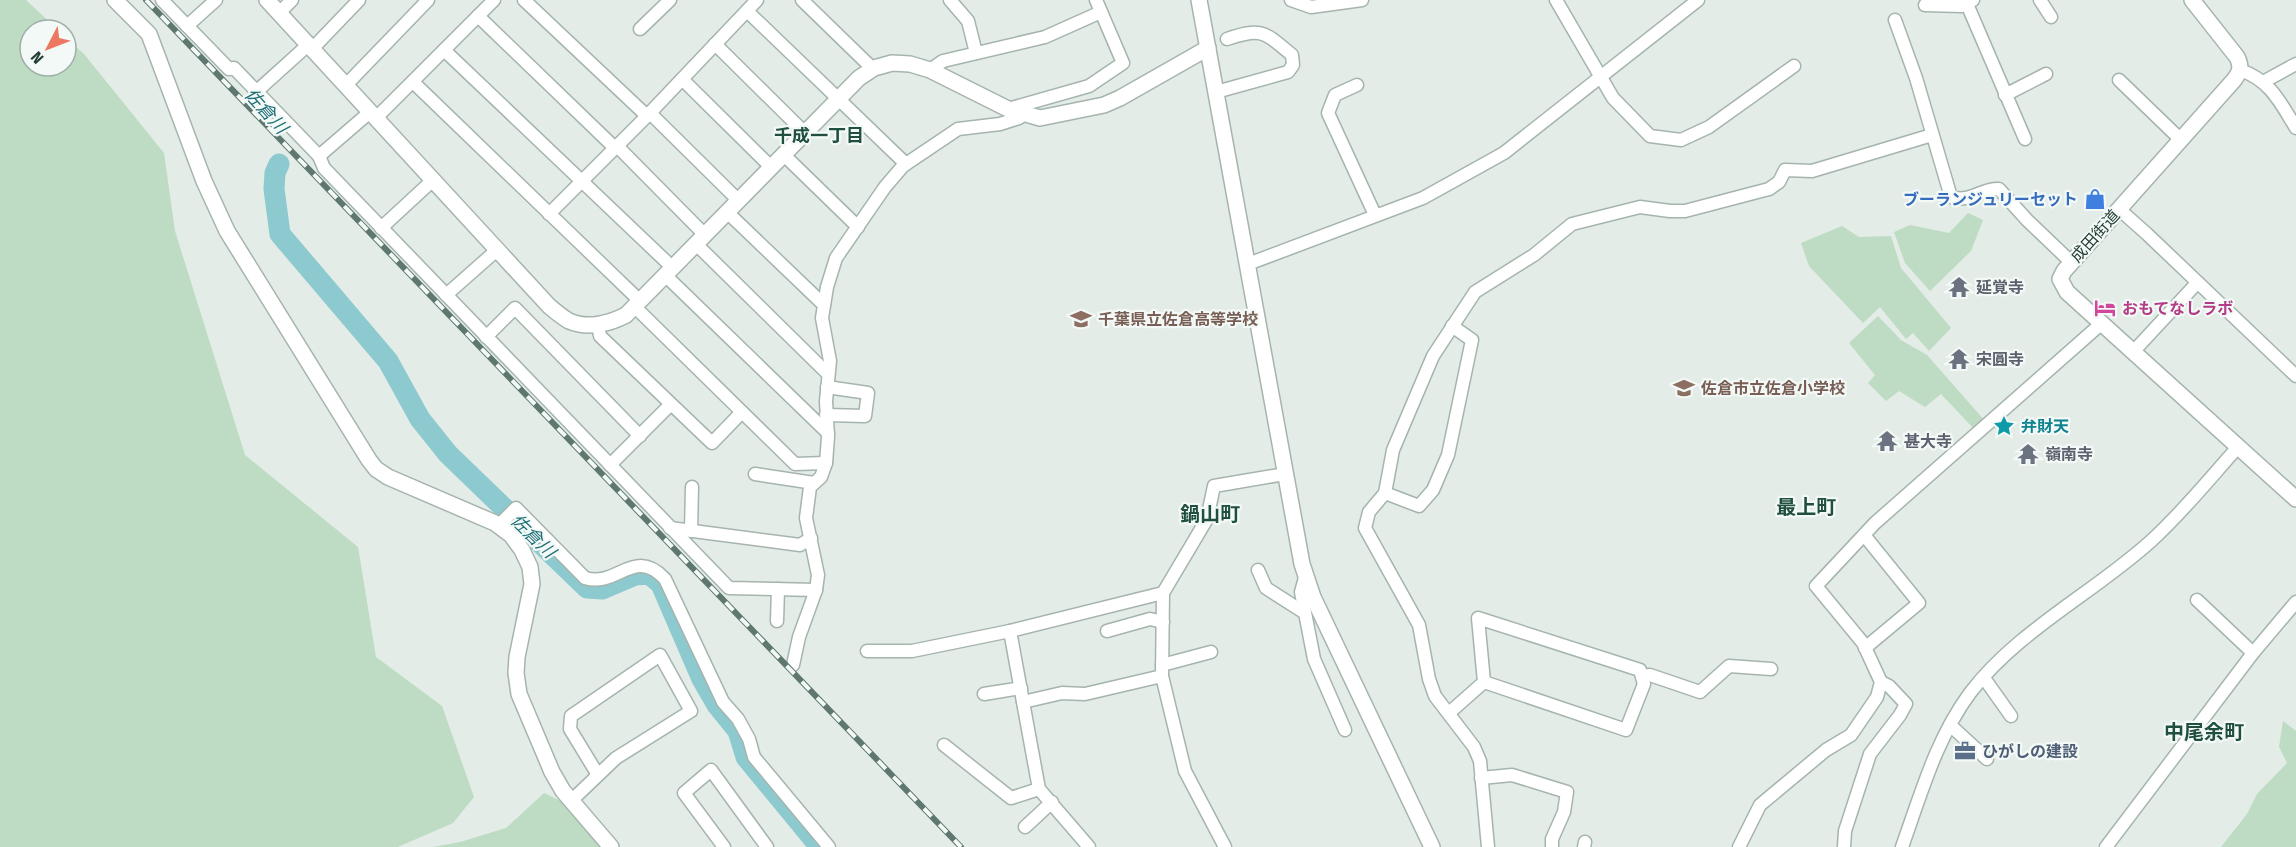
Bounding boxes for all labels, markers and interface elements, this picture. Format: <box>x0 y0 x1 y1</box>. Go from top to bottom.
north arrow <box>18 18 78 78</box>
text: N <box>27 48 47 68</box>
water label: 佐倉川 <box>240 84 294 140</box>
district label: 千成一丁目 <box>774 125 864 147</box>
shop icon: ブーランジュリーセット <box>2083 187 2107 211</box>
place label: ブーランジュリーセット <box>1903 190 2078 209</box>
street label: 成田街道 <box>2067 206 2123 266</box>
temple icon: 延覚寺 <box>1947 275 1971 299</box>
place label: 延覚寺 <box>1976 278 2024 297</box>
hotel icon: おもてなしラボ <box>2093 296 2117 320</box>
place label: おもてなしラボ <box>2122 299 2233 318</box>
school or university icon: 千葉県立佐倉高等学校 <box>1069 307 1093 331</box>
place label: 千葉県立佐倉高等学校 <box>1098 310 1258 329</box>
temple icon: 宋圓寺 <box>1947 347 1971 371</box>
place label: 宋圓寺 <box>1976 350 2024 369</box>
school or university icon: 佐倉市立佐倉小学校 <box>1672 376 1696 400</box>
place label: 佐倉市立佐倉小学校 <box>1700 379 1845 398</box>
place icon: 弁財天 <box>1992 414 2016 438</box>
place label: 弁財天 <box>2021 417 2069 436</box>
temple icon: 甚大寺 <box>1875 429 1899 453</box>
place label: 甚大寺 <box>1904 432 1952 451</box>
temple icon: 嶺南寺 <box>2016 442 2040 466</box>
place label: 嶺南寺 <box>2045 445 2093 464</box>
district label: 最上町 <box>1776 495 1836 519</box>
district label: 鍋山町 <box>1180 502 1240 526</box>
water label: 佐倉川 <box>506 509 562 564</box>
district label: 中尾余町 <box>2164 720 2244 744</box>
office icon: ひがしの建設 <box>1953 739 1977 763</box>
place label: ひがしの建設 <box>1982 742 2078 761</box>

